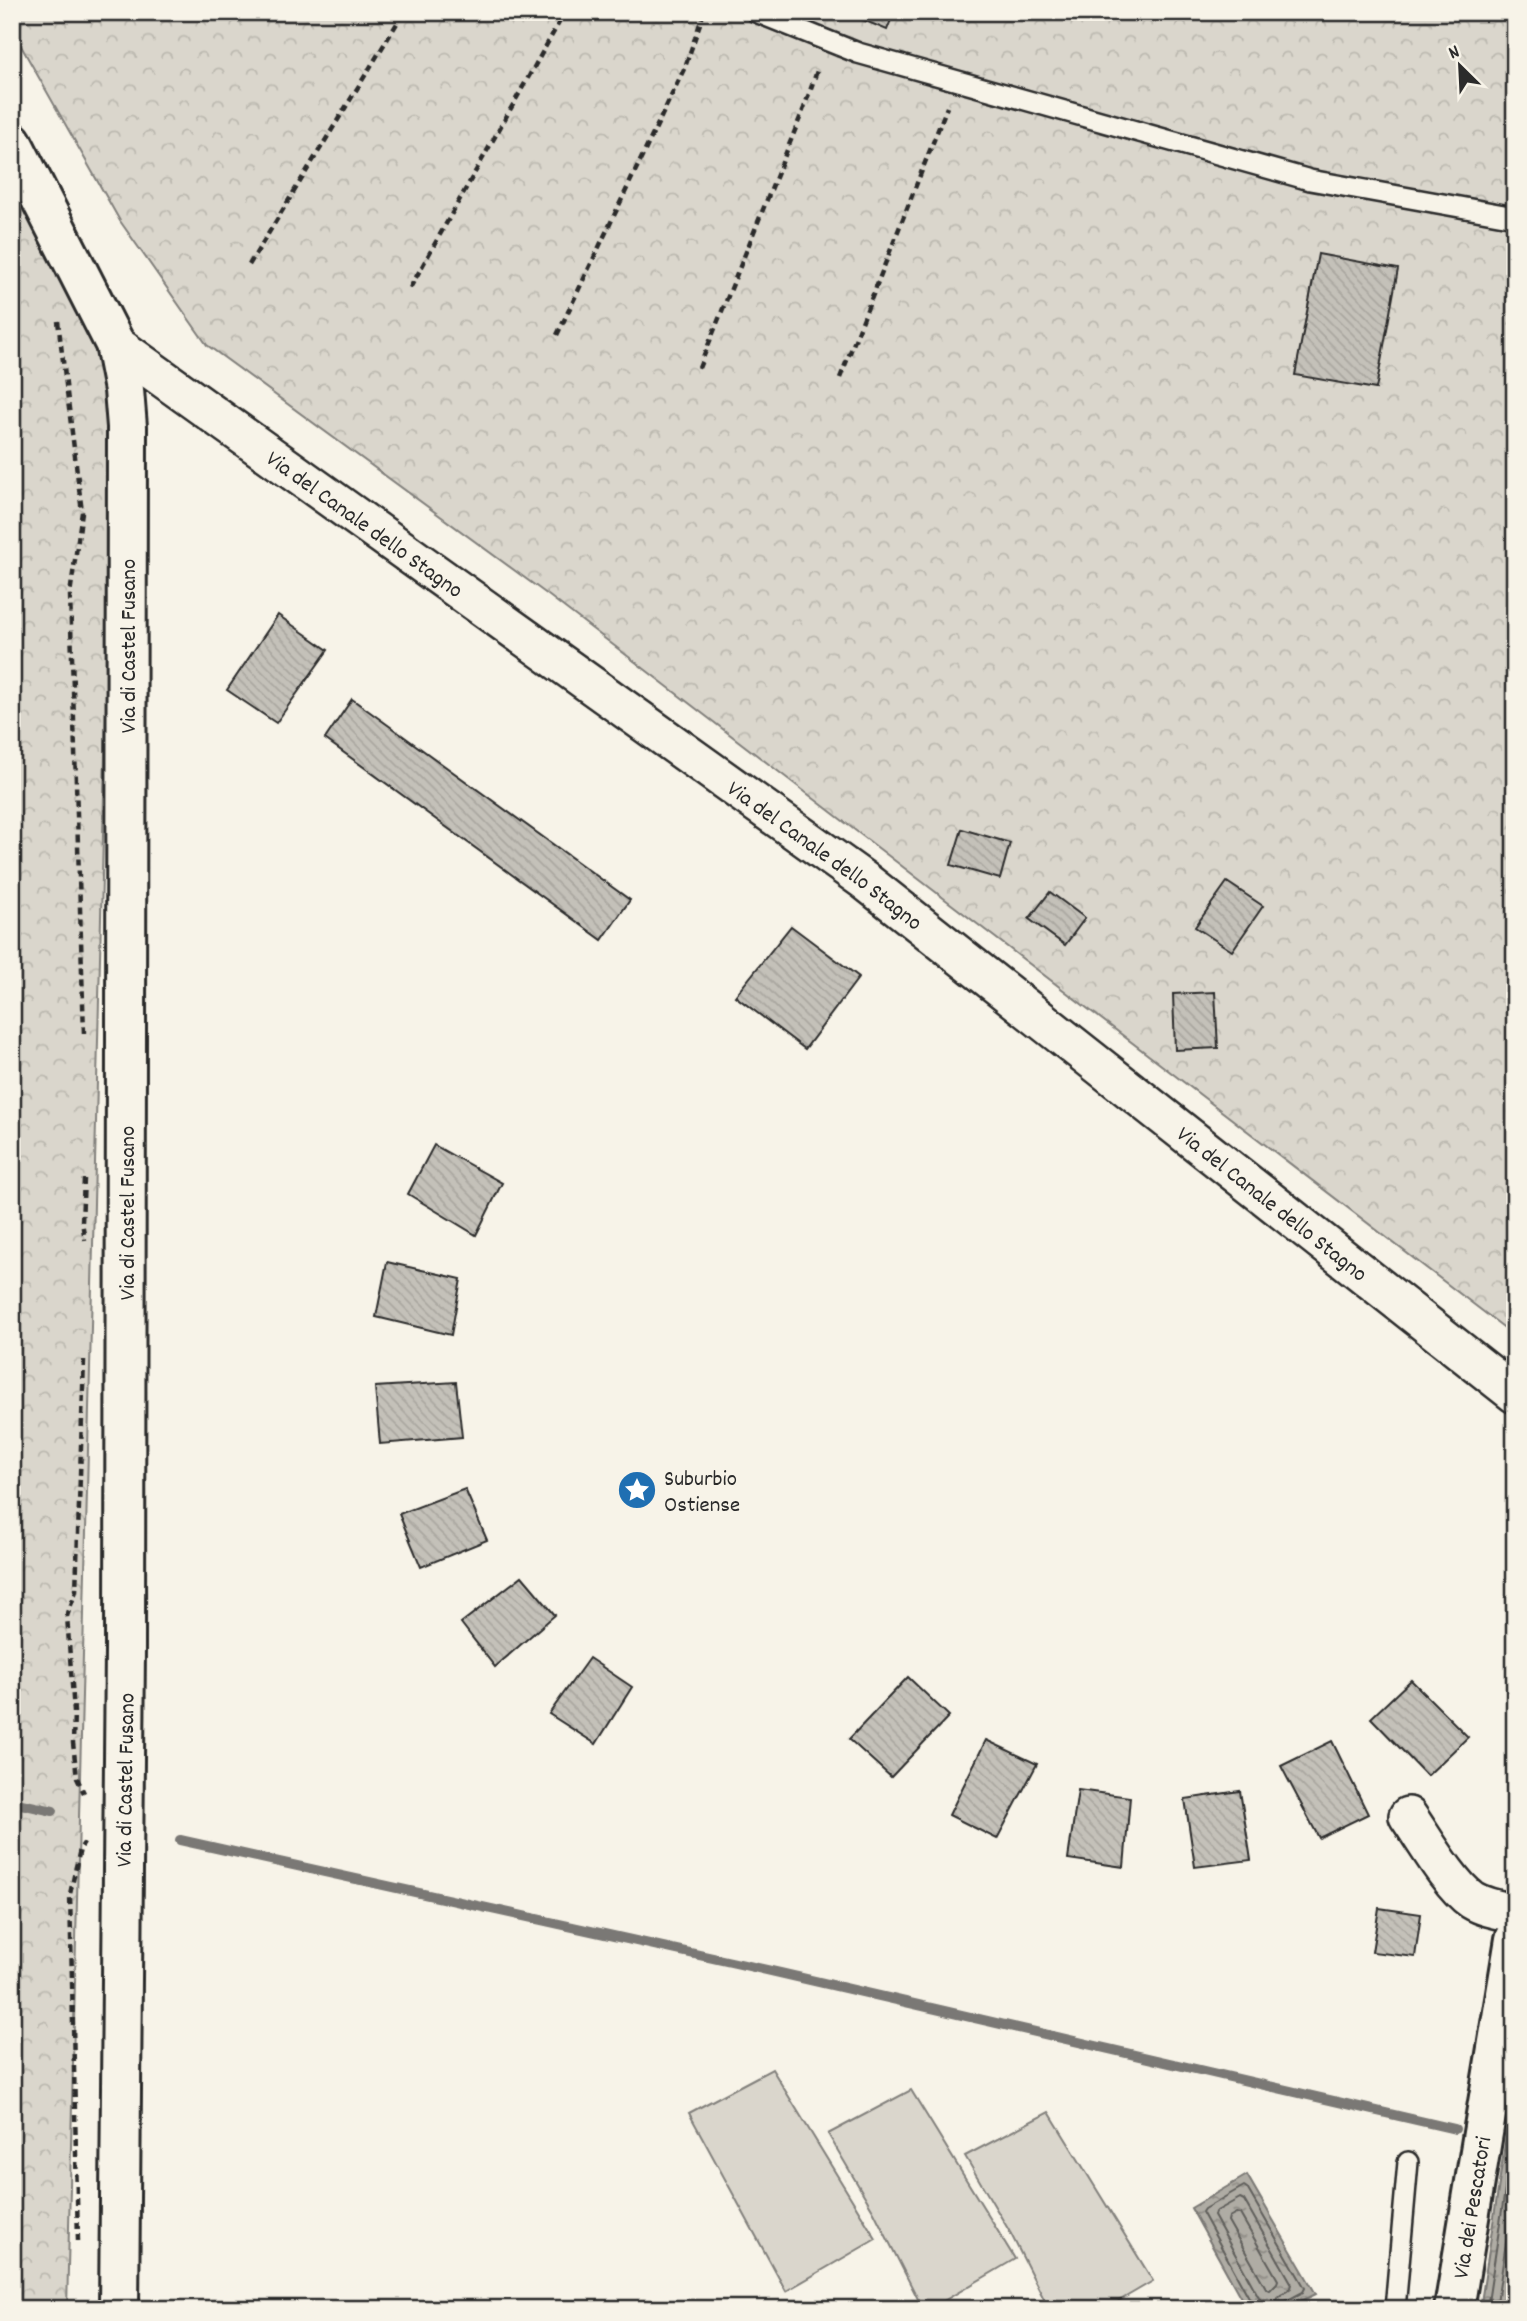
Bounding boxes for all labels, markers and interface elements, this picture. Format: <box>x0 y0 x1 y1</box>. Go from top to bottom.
north arrow <box>1426 32 1496 102</box>
text: N <box>1445 39 1464 68</box>
street label: Via del Canale dello Stagno <box>258 444 469 608</box>
street label: Via di Castel Fusano <box>114 559 147 733</box>
street label: Via del Canale dello Stagno <box>719 774 928 940</box>
street label: Via del Canale dello Stagno <box>1168 1120 1373 1292</box>
street label: Via di Castel Fusano <box>113 1126 146 1300</box>
place label: Suburbio Ostiense <box>664 1464 740 1523</box>
place icon: Suburbio Ostiense <box>616 1469 658 1511</box>
street label: Via di Castel Fusano <box>109 1693 146 1867</box>
street label: Via dei Pescatori <box>1446 2134 1502 2281</box>

